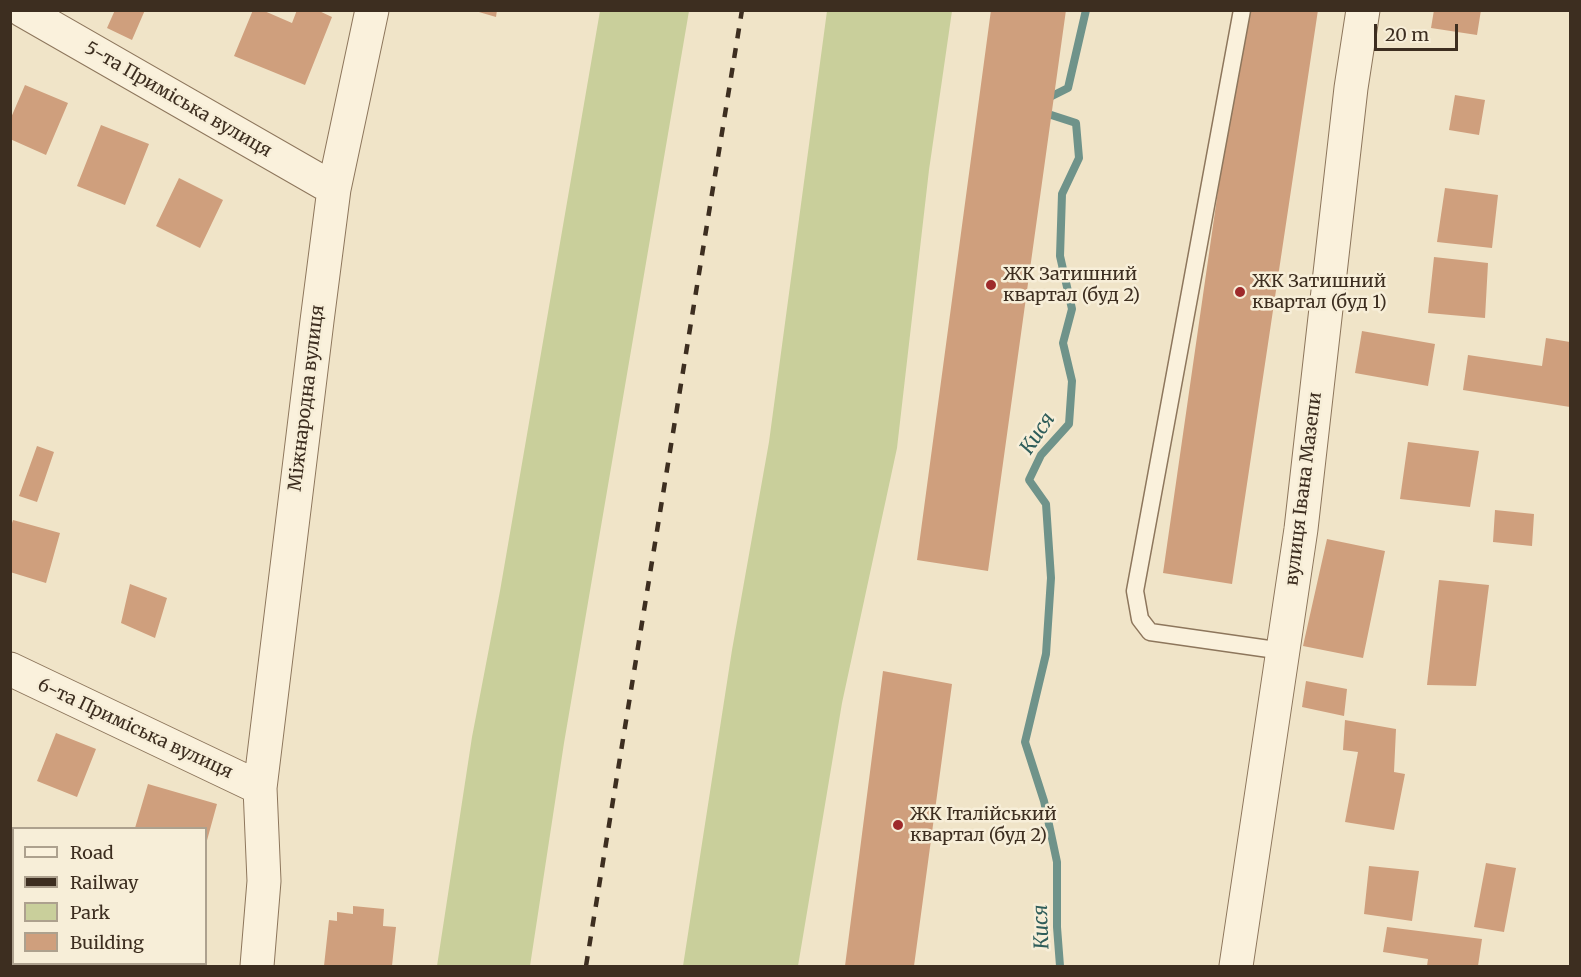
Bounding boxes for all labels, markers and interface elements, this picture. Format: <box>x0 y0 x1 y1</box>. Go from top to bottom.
scale bar <box>1377 12 1461 50</box>
text: 20 m <box>1385 23 1429 46</box>
street label: 5-та Приміська вулиця <box>81 38 275 162</box>
place label: ЖК Затишний квартал (буд 2) <box>1003 264 1140 306</box>
place label: ЖК Затишний квартал (буд 1) <box>1252 271 1387 314</box>
marker: ЖК Затишний квартал (буд 2) <box>984 278 998 292</box>
marker: ЖК Затишний квартал (буд 1) <box>1233 285 1247 299</box>
street label: Міжнародна вулиця <box>285 304 329 492</box>
street label: вулиця Івана Мазепи <box>1281 391 1327 587</box>
water label: Кися <box>1015 409 1061 459</box>
street label: 6-та Приміська вулиця <box>34 674 236 784</box>
place label: ЖК Італійський квартал (буд 2) <box>910 804 1057 846</box>
marker: ЖК Італійський квартал (буд 2) <box>891 818 905 832</box>
legend <box>12 827 207 965</box>
text: Road <box>70 841 114 864</box>
text: Railway <box>70 871 138 894</box>
text: Park <box>70 901 110 924</box>
water label: Кися <box>1029 904 1055 950</box>
text: Building <box>70 931 144 954</box>

